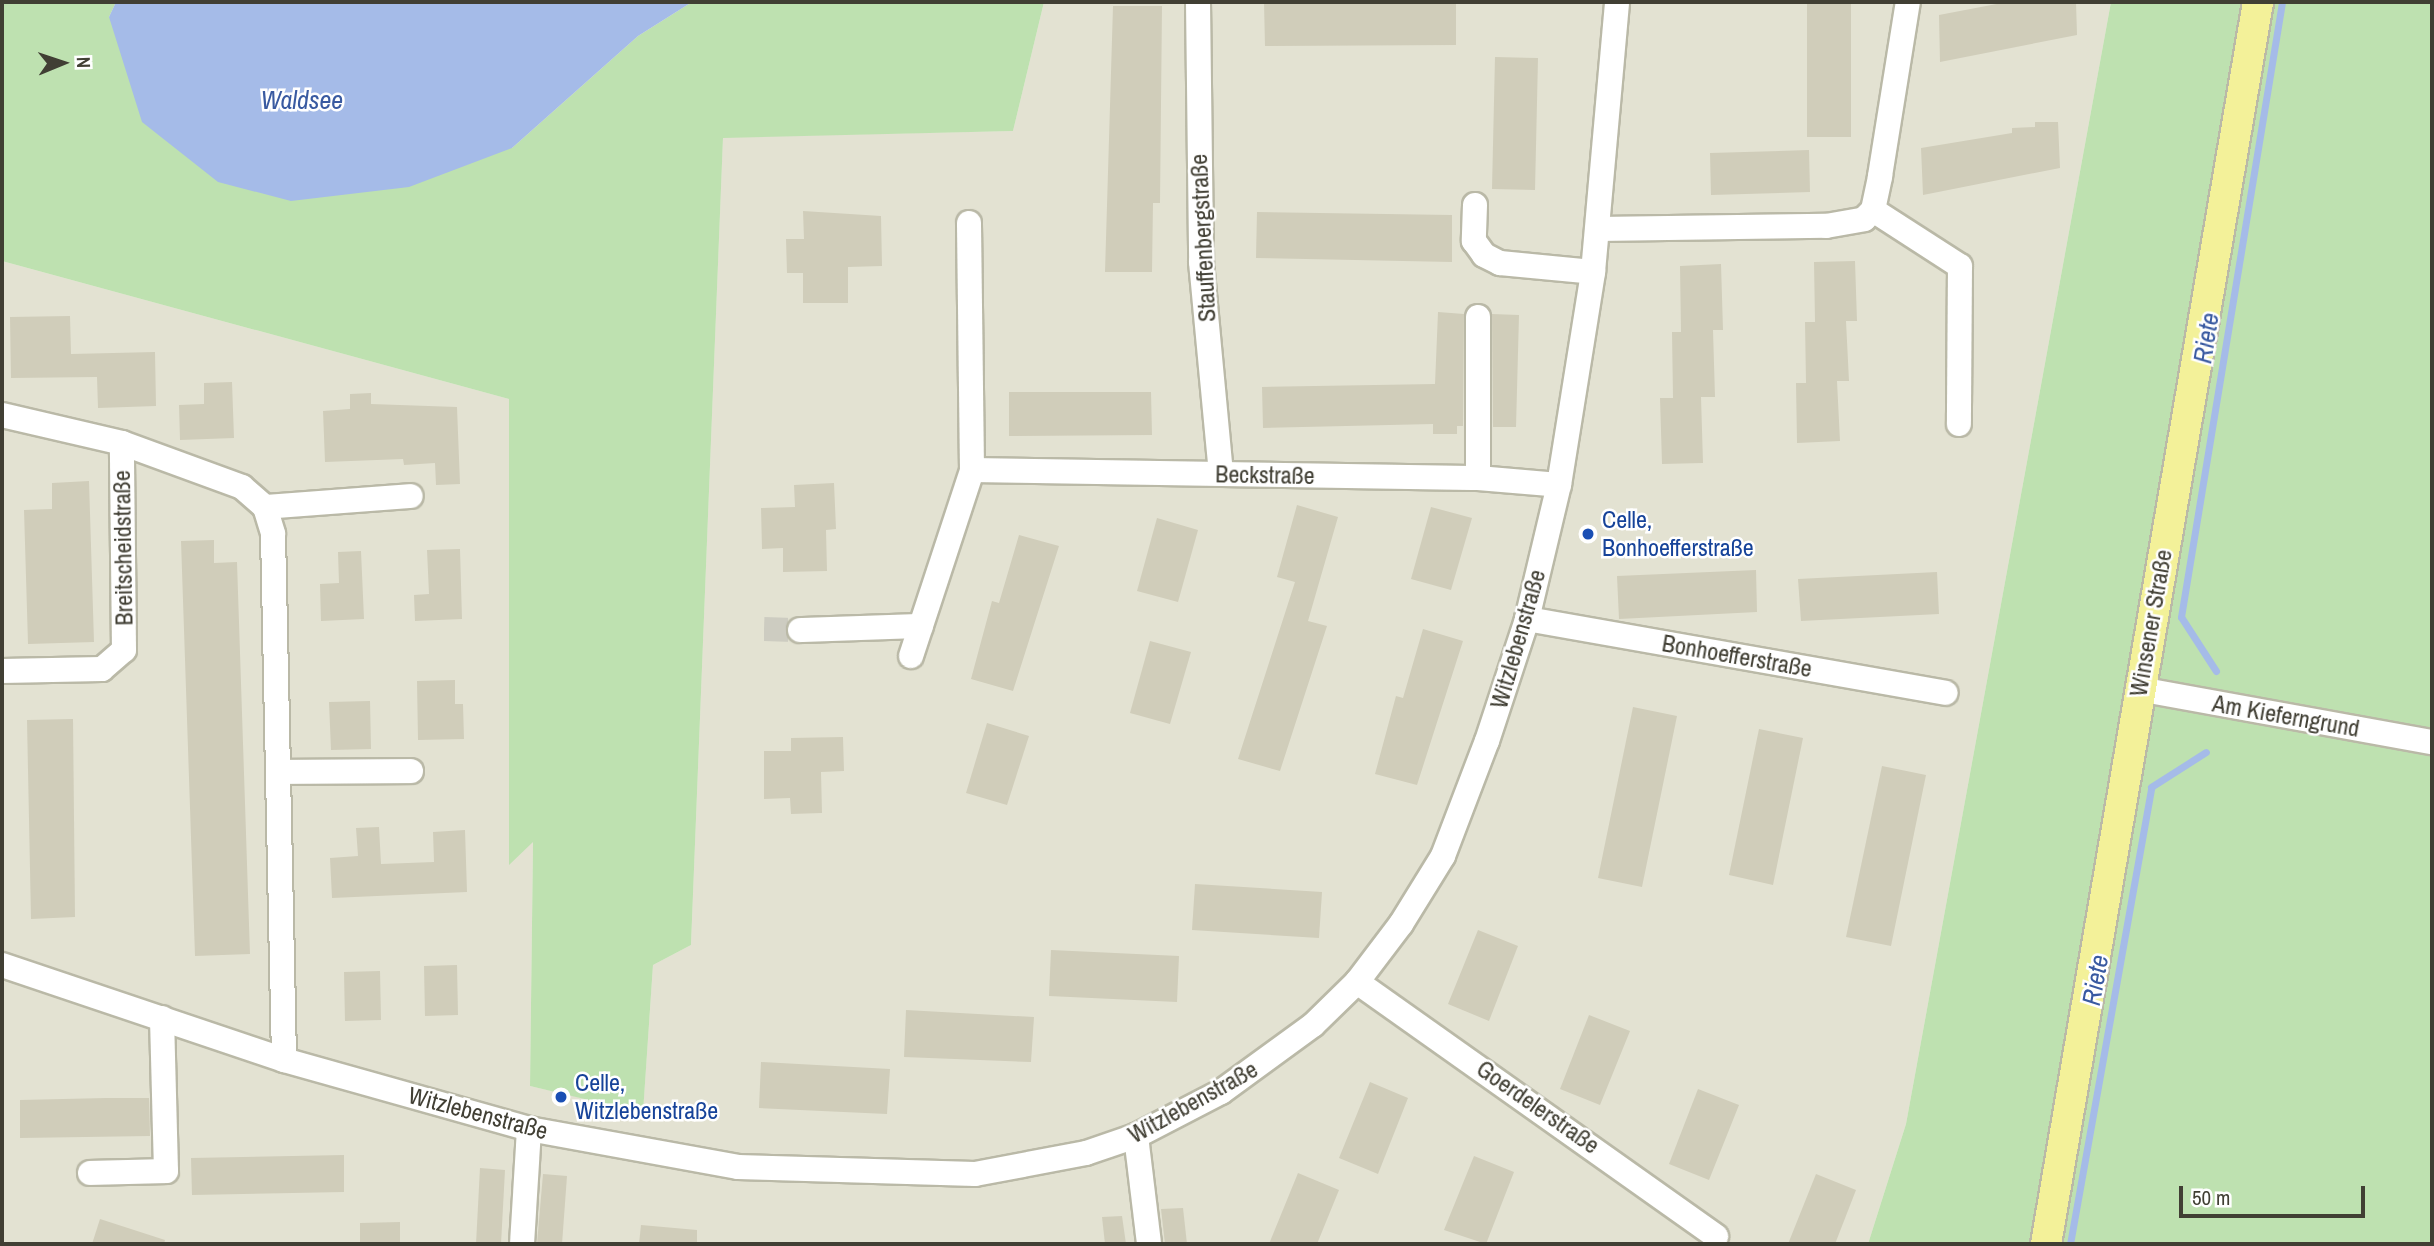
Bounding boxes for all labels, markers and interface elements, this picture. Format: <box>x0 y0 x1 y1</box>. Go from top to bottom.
north arrow <box>28 28 98 98</box>
text: N <box>71 56 97 68</box>
water label: Waldsee <box>261 84 343 116</box>
street label: Stauffenbergstraße <box>1184 153 1222 323</box>
water label: Riete <box>2187 310 2225 366</box>
street label: Beckstraße <box>1215 460 1315 490</box>
street label: Breitscheidstraße <box>107 470 139 626</box>
place label: Celle, Bonhoefferstraße <box>1602 506 1754 562</box>
marker: Celle, Bonhoefferstraße <box>1580 526 1596 542</box>
street label: Winsener Straße <box>2124 547 2178 699</box>
street label: Witzlebenstraße <box>1484 566 1552 712</box>
street label: Bonhoefferstraße <box>1660 629 1814 683</box>
street label: Am Kieferngrund <box>2210 689 2362 743</box>
water label: Riete <box>2075 952 2115 1008</box>
street label: Goerdelerstraße <box>1471 1054 1605 1160</box>
street label: Witzlebenstraße <box>1123 1055 1263 1149</box>
place label: Celle, Witzlebenstraße <box>575 1069 718 1125</box>
street label: Witzlebenstraße <box>405 1081 551 1145</box>
marker: Celle, Witzlebenstraße <box>553 1089 569 1105</box>
scale bar <box>2182 1172 2368 1216</box>
text: 50 m <box>2192 1183 2230 1212</box>

